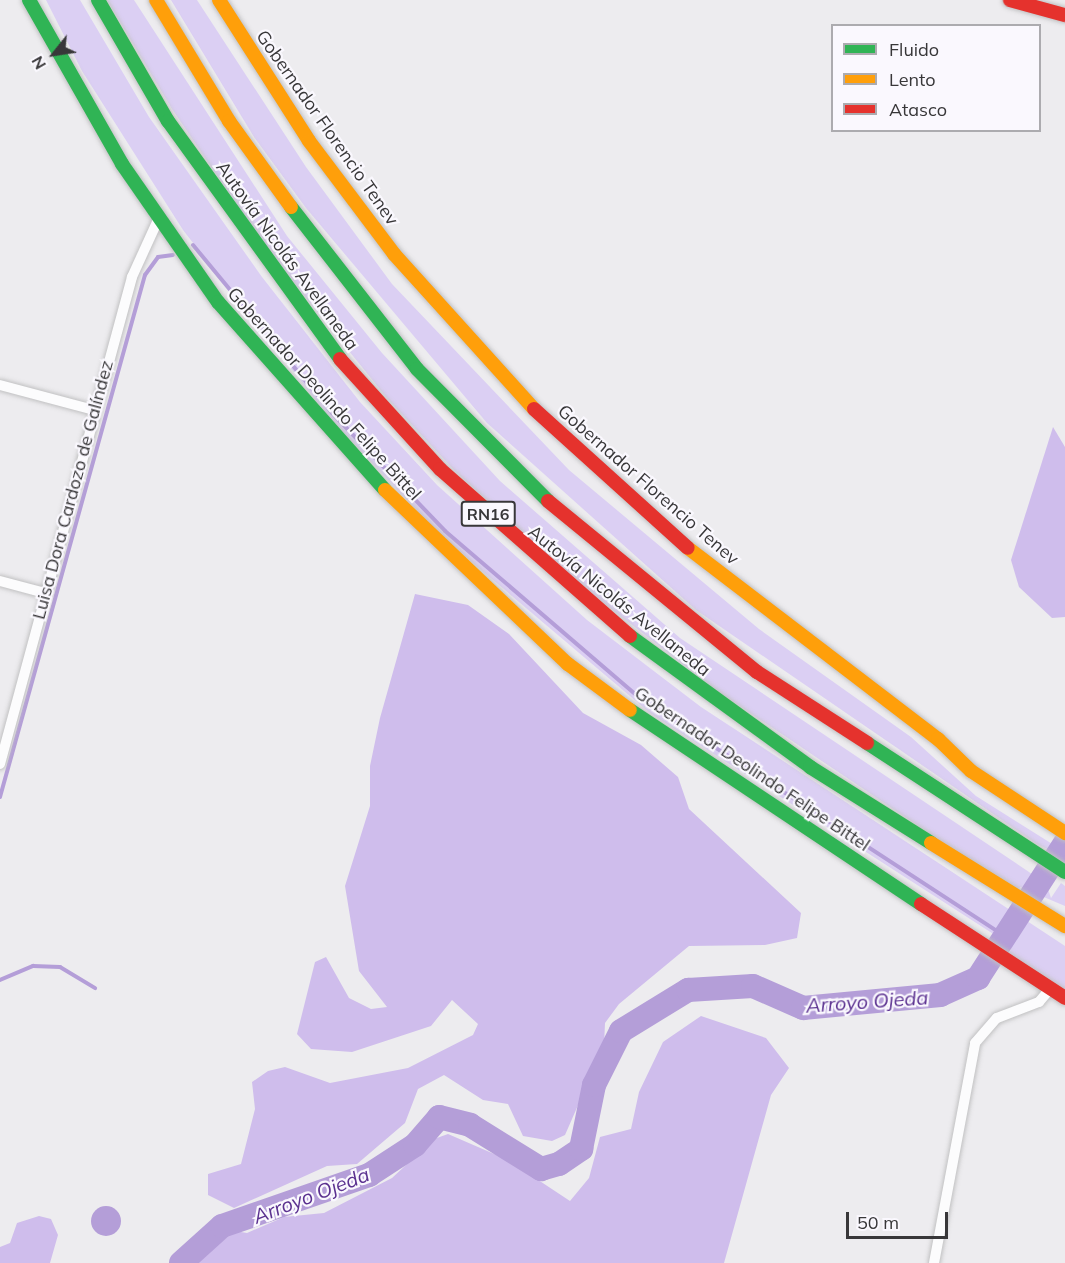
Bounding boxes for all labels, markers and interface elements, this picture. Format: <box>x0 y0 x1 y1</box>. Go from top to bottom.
north arrow <box>24 24 84 84</box>
legend <box>831 24 1041 132</box>
street label: Gobernador Florencio Tenev <box>251 26 403 230</box>
text: Fluido <box>889 38 939 61</box>
text: N <box>27 53 50 73</box>
text: Lento <box>889 68 936 91</box>
text: Atasco <box>889 98 947 121</box>
street label: Autovía Nicolás Avellaneda <box>211 157 363 355</box>
street label: Gobernador Deolindo Felipe Bittel <box>223 283 425 505</box>
street label: Luisa Dora Cardozo de Galíndez <box>28 358 118 622</box>
street label: Gobernador Florencio Tenev <box>553 400 743 570</box>
road number: RN16 <box>460 501 516 527</box>
street label: Autovía Nicolás Avellaneda <box>524 521 714 681</box>
street label: Gobernador Deolindo Felipe Bittel <box>630 682 874 856</box>
water label: Arroyo Ojeda <box>805 985 929 1017</box>
water label: Arroyo Ojeda <box>249 1162 373 1228</box>
scale bar <box>849 1200 951 1238</box>
text: 50 m <box>857 1211 899 1234</box>

